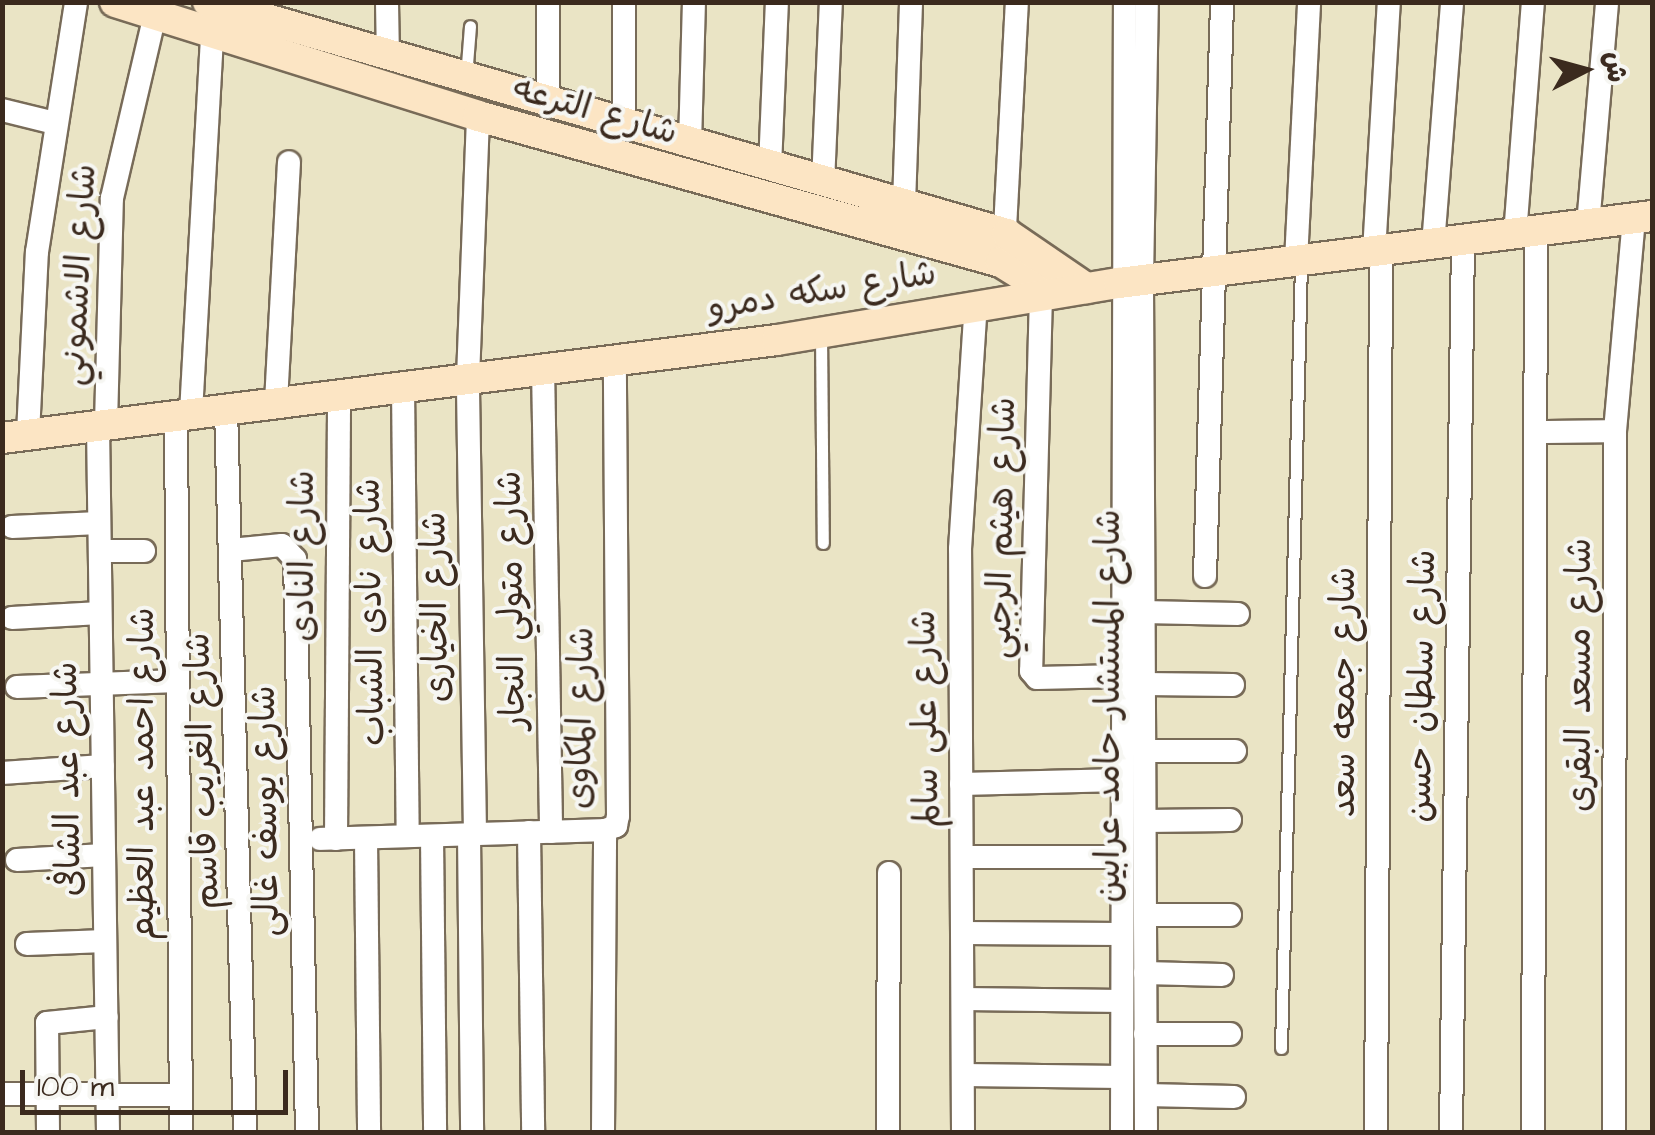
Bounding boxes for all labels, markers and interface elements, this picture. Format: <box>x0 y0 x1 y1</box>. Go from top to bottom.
north arrow <box>1535 20 1635 120</box>
text: ش <box>1594 49 1636 84</box>
street label: شارع الترعه <box>508 68 682 154</box>
street label: شارع الاشموني <box>52 163 106 387</box>
street label: شارع سكه دمرو <box>705 252 939 330</box>
street label: شارع هيثم الرجبي <box>979 397 1025 659</box>
street label: شارع النادى <box>282 470 324 642</box>
street label: شارع متولي النجار <box>489 470 535 730</box>
street label: شارع نادى الشباب <box>348 478 394 746</box>
street label: شارع المستشار حامد عرابين <box>1088 509 1130 903</box>
street label: شارع الخيارى <box>413 511 459 703</box>
street label: شارع مسعد البقرى <box>1559 538 1601 812</box>
street label: شارع سلطان حسن <box>1399 549 1445 823</box>
street label: شارع جمعه سعد <box>1323 567 1365 817</box>
street label: شارع احمد عبد العظيم <box>122 608 164 940</box>
street label: شارع على سالم <box>903 609 949 829</box>
street label: شارع المكاوى <box>558 627 604 809</box>
street label: شارع الغريب قاسم <box>177 632 229 910</box>
street label: شارع عبد الشافى <box>45 661 91 897</box>
street label: شارع يوسف غالى <box>243 685 289 937</box>
scale bar <box>25 1050 292 1112</box>
text: 100 m <box>37 1066 114 1108</box>

